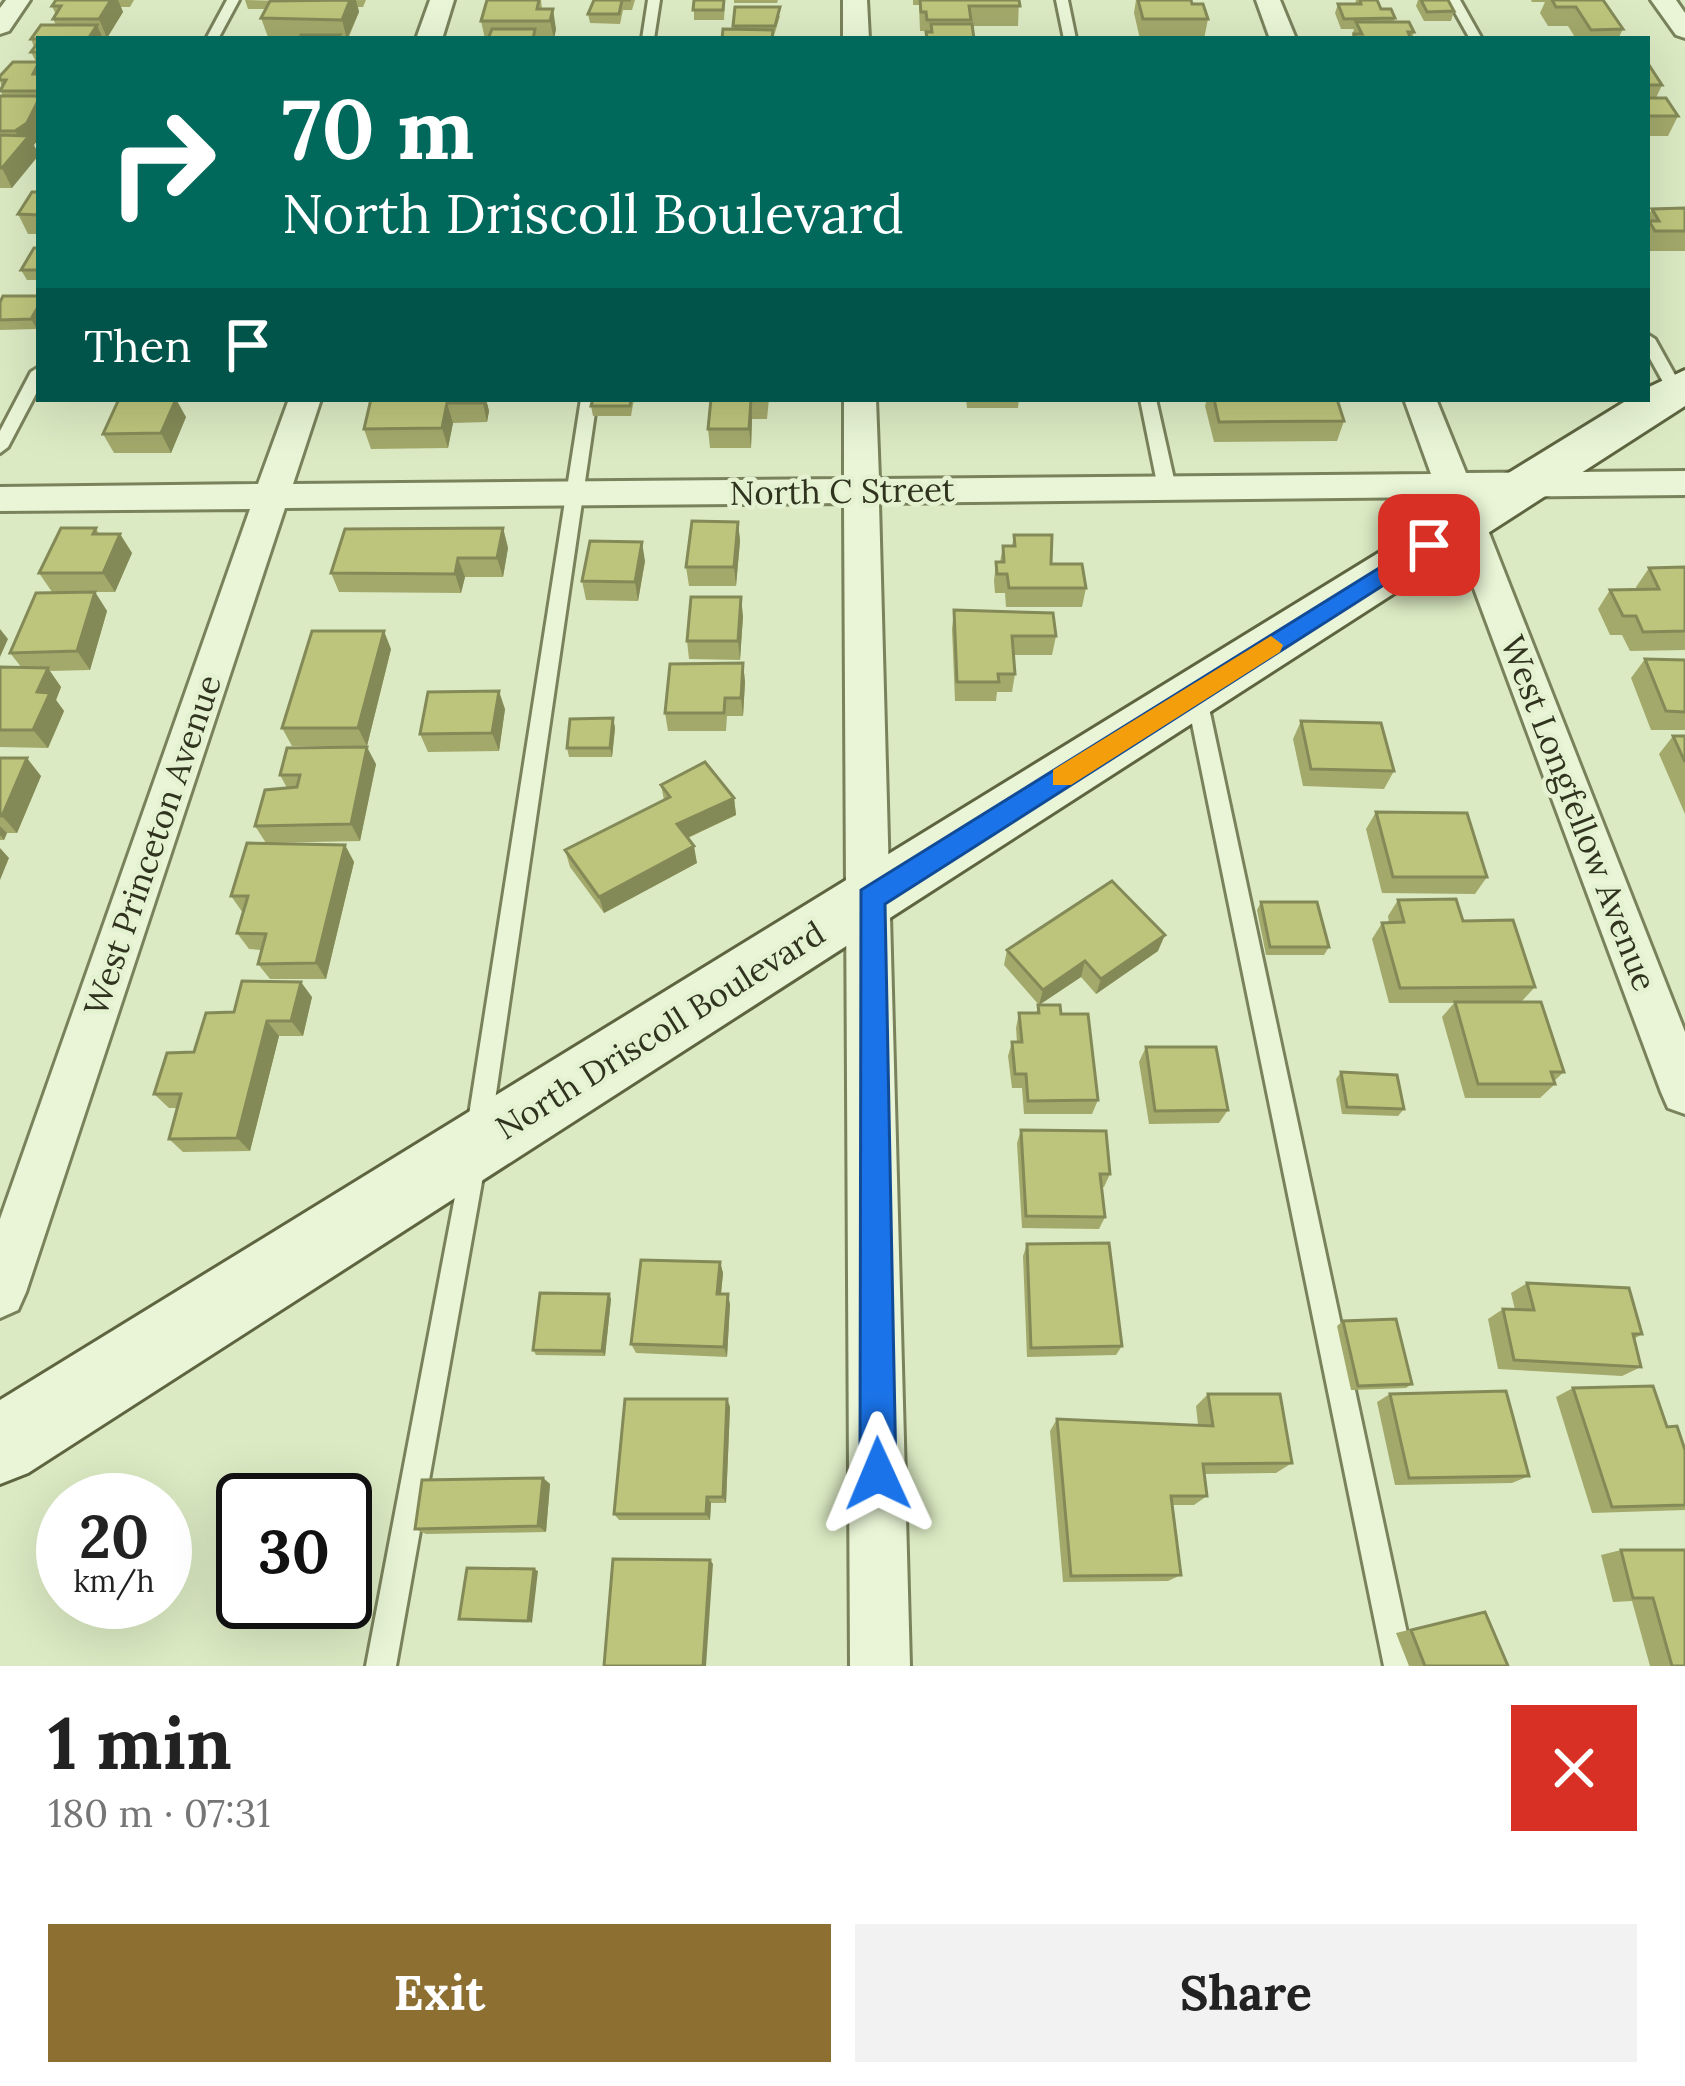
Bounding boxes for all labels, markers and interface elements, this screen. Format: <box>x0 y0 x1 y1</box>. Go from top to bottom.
text: 70 m <box>282 74 474 182</box>
icon: right <box>84 84 240 240</box>
text: North Driscoll Boulevard <box>282 179 904 248</box>
icon: arrive <box>215 312 281 378</box>
text: Then <box>84 317 191 374</box>
street label: North C Street <box>729 468 955 514</box>
pin <box>1378 494 1480 596</box>
icon: arrive <box>1396 512 1462 578</box>
street label: West Longfellow Avenue <box>1492 629 1666 997</box>
street label: West Princeton Avenue <box>74 669 230 1021</box>
street label: North Driscoll Boulevard <box>488 912 832 1148</box>
position arrow <box>815 1411 941 1537</box>
speed limit sign: 30 <box>216 1473 372 1629</box>
text: 20 <box>79 1498 149 1574</box>
text: km/h <box>73 1562 155 1600</box>
text: 1 min <box>48 1697 232 1789</box>
button: close <box>1511 1705 1637 1831</box>
text: 180 m · 07:31 <box>48 1788 271 1838</box>
button: Exit <box>48 1924 831 2062</box>
button: Share <box>855 1924 1637 2062</box>

